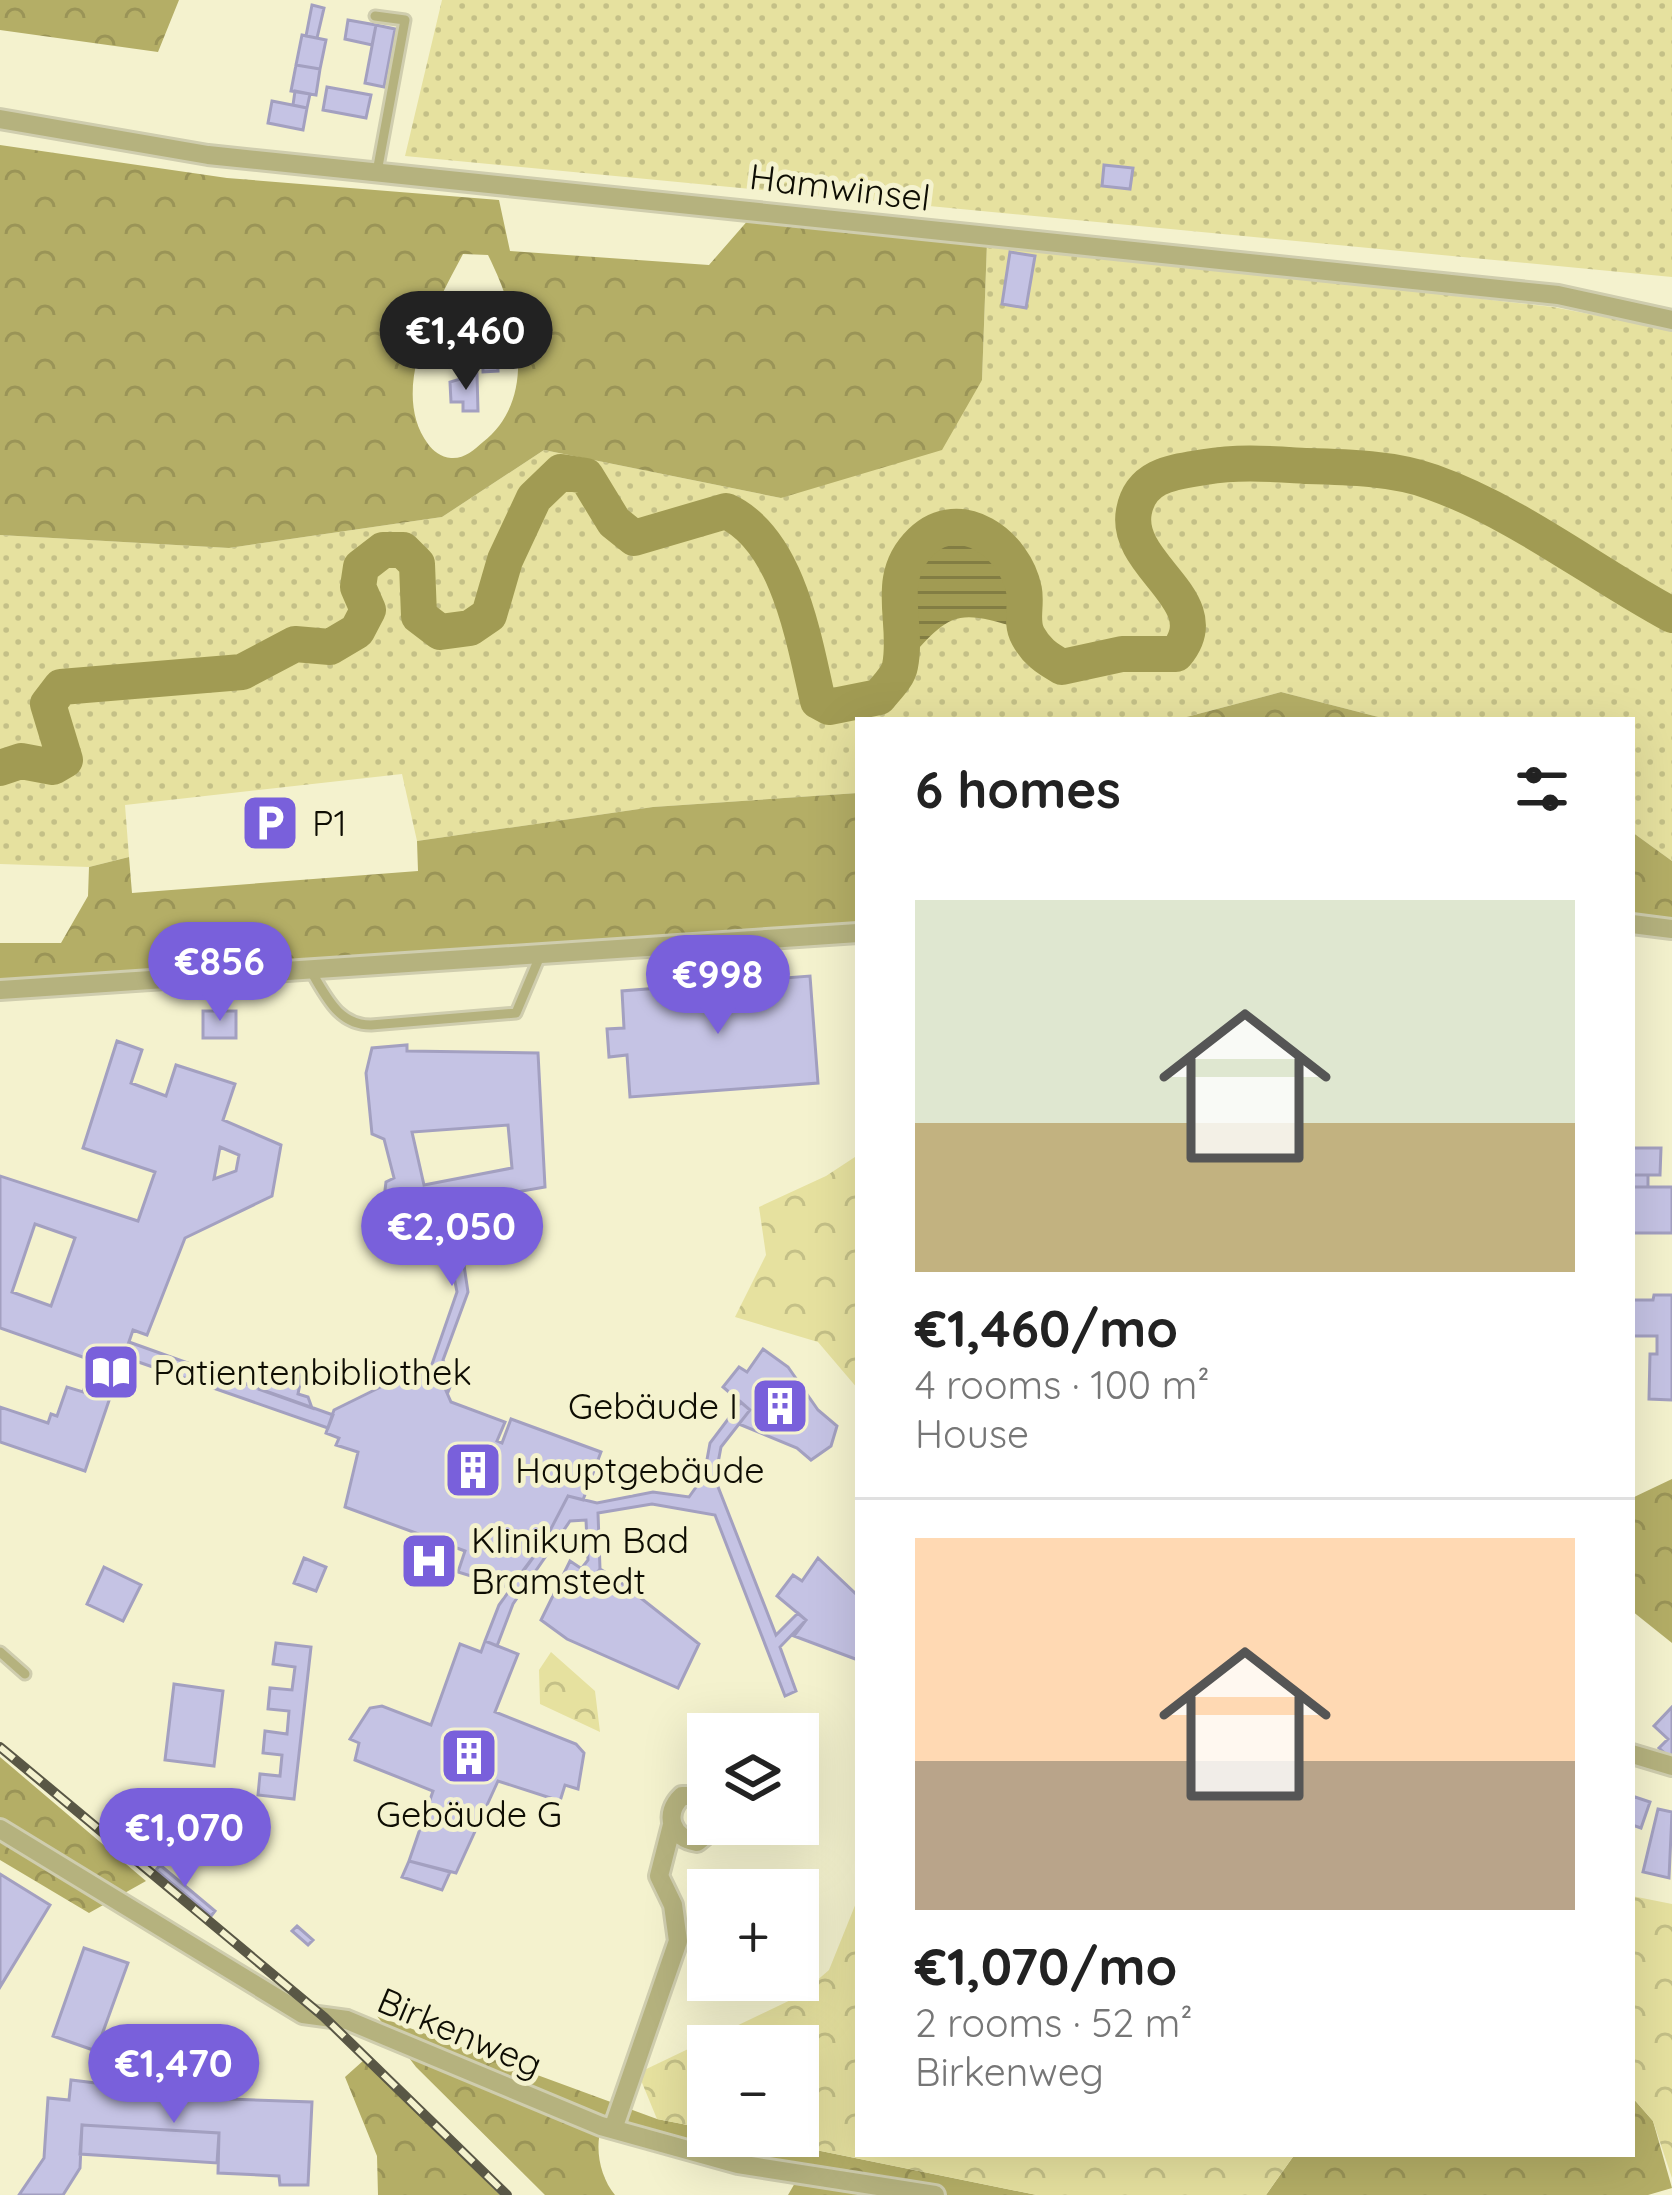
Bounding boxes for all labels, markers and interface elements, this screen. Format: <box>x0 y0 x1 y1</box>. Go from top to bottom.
street label: Hamwinsel <box>747 153 933 220</box>
pin: €1,460 <box>368 291 564 393</box>
text: €1,460 <box>407 305 525 354</box>
icon: filters <box>1509 756 1575 822</box>
text: 6 homes <box>915 757 1121 821</box>
parking icon: P1 <box>239 792 301 854</box>
place label: P1 <box>312 800 347 845</box>
pin: €856 <box>149 922 291 1024</box>
pin: €998 <box>647 935 789 1037</box>
text: €856 <box>175 936 265 985</box>
text: €998 <box>673 949 763 998</box>
icon: home <box>1137 978 1353 1194</box>
pin: €2,050 <box>354 1187 550 1289</box>
text: €2,050 <box>388 1201 516 1250</box>
text: €1,460/mo <box>915 1296 1178 1360</box>
library icon: Patientenbibliothek <box>80 1341 142 1403</box>
place label: Patientenbibliothek <box>153 1349 472 1394</box>
text: 4 rooms · 100 m² <box>915 1360 1210 1409</box>
building icon: Gebäude I <box>749 1375 811 1437</box>
place label: Gebäude I <box>568 1383 738 1428</box>
text: House <box>915 1409 1029 1458</box>
building icon: Hauptgebäude <box>442 1439 504 1501</box>
place label: Hauptgebäude <box>515 1447 765 1492</box>
place label: Klinikum Bad Bramstedt <box>471 1517 689 1603</box>
hospital icon: Klinikum Bad Bramstedt <box>398 1530 460 1592</box>
icon: home <box>1137 1616 1353 1832</box>
map controls <box>687 1713 819 2157</box>
button: layers <box>687 1713 819 1845</box>
building icon: Gebäude G <box>438 1725 500 1787</box>
pin: €1,070 <box>87 1788 283 1890</box>
place label: Gebäude G <box>376 1791 562 1836</box>
text: €1,070 <box>126 1802 244 1851</box>
button: + <box>687 1869 819 2001</box>
text: €1,070/mo <box>915 1934 1177 1998</box>
street label: Birkenweg <box>371 1977 549 2086</box>
text: 2 rooms · 52 m² <box>915 1998 1193 2047</box>
pin: €1,470 <box>76 2024 272 2126</box>
button: − <box>687 2025 819 2157</box>
text: €1,470 <box>115 2038 233 2087</box>
text: Birkenweg <box>915 2047 1104 2096</box>

